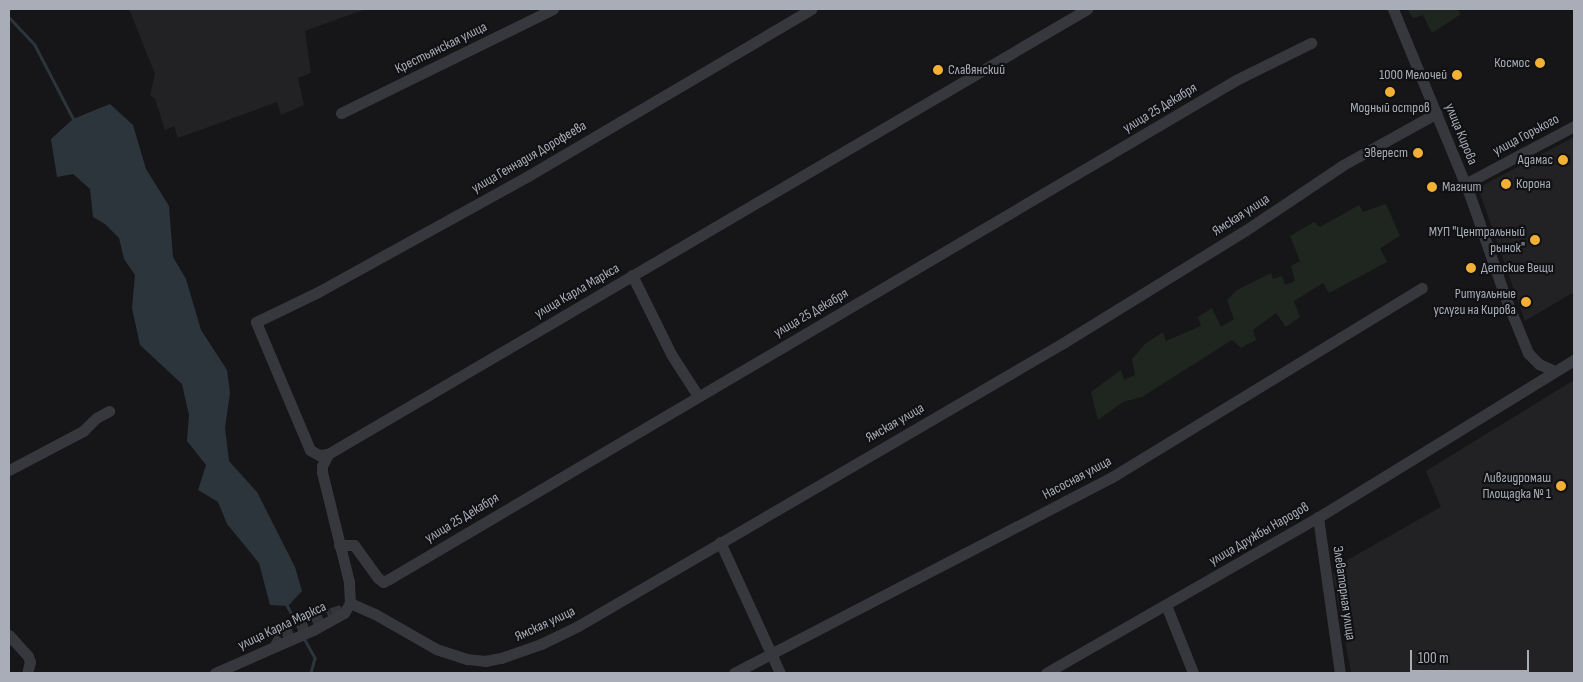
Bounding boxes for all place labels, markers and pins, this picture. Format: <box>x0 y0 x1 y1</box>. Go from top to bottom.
place label: Космос <box>1494 55 1530 71</box>
marker: Космос <box>1534 57 1546 69</box>
place label: Славянский <box>948 62 1005 78</box>
marker: Славянский <box>932 64 944 76</box>
place label: 1000 Мелочей <box>1379 67 1447 83</box>
marker: 1000 Мелочей <box>1451 69 1463 81</box>
marker: Модный остров <box>1384 86 1396 98</box>
place label: Модный остров <box>1350 100 1430 116</box>
place label: Эверест <box>1364 145 1408 161</box>
marker: Эверест <box>1412 147 1424 159</box>
place label: Адамас <box>1518 152 1553 168</box>
marker: Адамас <box>1557 154 1569 166</box>
place label: Корона <box>1516 176 1551 192</box>
marker: Корона <box>1500 178 1512 190</box>
place label: Магнит <box>1442 179 1482 195</box>
marker: Магнит <box>1426 181 1438 193</box>
place label: МУП "Центральный рынок" <box>1429 224 1525 256</box>
marker: МУП "Центральный рынок" <box>1529 234 1541 246</box>
place label: Детские Вещи <box>1481 260 1554 276</box>
marker: Детские Вещи <box>1465 262 1477 274</box>
place label: Ритуальные услуги на Кирова <box>1433 286 1516 318</box>
marker: Ритуальные услуги на Кирова <box>1520 296 1532 308</box>
place label: Ливгидромаш Площадка № 1 <box>1482 470 1551 502</box>
marker: Ливгидромаш Площадка № 1 <box>1555 480 1567 492</box>

